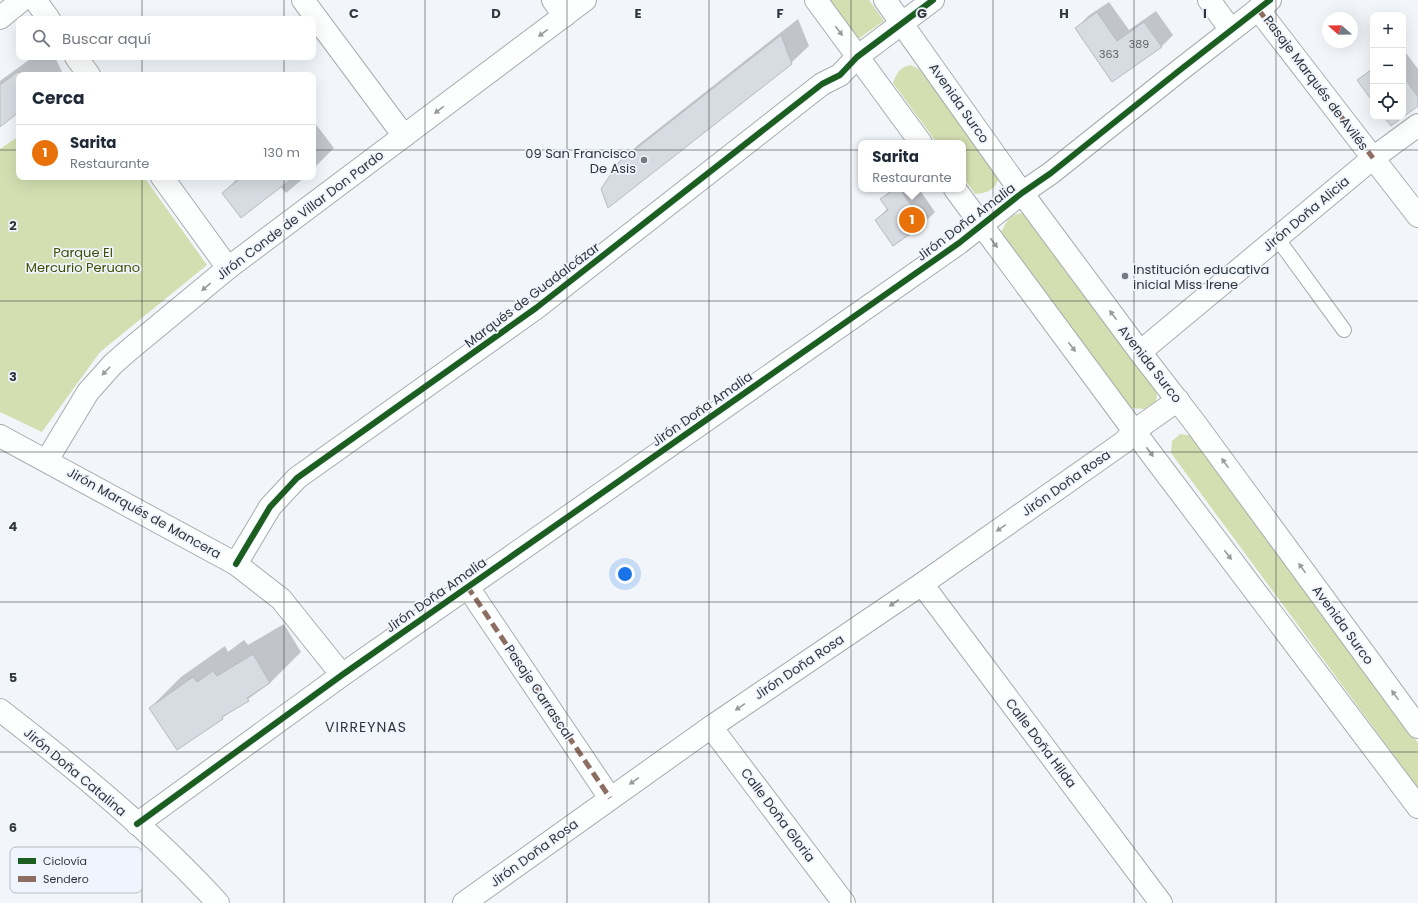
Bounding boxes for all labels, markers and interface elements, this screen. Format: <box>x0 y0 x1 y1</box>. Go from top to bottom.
text: C <box>349 4 359 23</box>
text: D <box>491 4 501 23</box>
text: E <box>634 4 642 23</box>
text: F <box>776 4 784 23</box>
text: G <box>917 4 927 23</box>
text: H <box>1059 4 1069 23</box>
text: I <box>1203 4 1207 23</box>
street label: Pasaje Marqués de Avilés <box>1259 12 1373 155</box>
north arrow <box>1322 12 1358 48</box>
map controls <box>1370 12 1406 120</box>
button: + <box>1370 12 1406 48</box>
search box <box>16 16 316 60</box>
one-way arrow <box>834 26 843 37</box>
icon: search <box>30 27 52 49</box>
text: Buscar aquí <box>62 28 151 49</box>
one-way arrow <box>538 29 549 37</box>
house number: 389 <box>1129 36 1149 52</box>
house number: 363 <box>1099 46 1119 62</box>
button: − <box>1370 48 1406 84</box>
street label: Avenida Surco <box>924 59 994 147</box>
button: locate <box>1370 84 1406 120</box>
text: Cerca <box>32 86 85 110</box>
one-way arrow <box>434 106 444 114</box>
text: Sarita <box>70 132 117 153</box>
popup <box>858 140 966 192</box>
text: 1 <box>43 143 47 162</box>
text: 130 m <box>263 143 300 162</box>
place label: 09 San Francisco De Asis <box>525 144 636 178</box>
street label: Jirón Conde de Villar Don Pardo <box>212 146 388 284</box>
text: Sarita <box>872 146 919 167</box>
text: Restaurante <box>70 154 149 173</box>
marker: 09 San Francisco De Asis <box>639 155 649 165</box>
text: Restaurante <box>872 168 952 187</box>
street label: Jirón Doña Alicia <box>1258 172 1354 256</box>
street label: Jirón Doña Amalia <box>913 179 1019 265</box>
pin: 1 <box>899 205 925 235</box>
text: 2 <box>9 216 17 235</box>
one-way arrow <box>990 237 999 248</box>
street label: Marqués de Guadalcázar <box>460 238 604 352</box>
park label: Parque El Mercurio Peruano <box>26 243 140 277</box>
place label: Institución educativa inicial Miss Irene <box>1133 260 1269 294</box>
marker: Institución educativa inicial Miss Irene <box>1120 271 1130 281</box>
one-way arrow <box>200 282 211 291</box>
one-way arrow <box>1108 309 1117 320</box>
street label: Avenida Surco <box>1114 321 1186 407</box>
one-way arrow <box>1068 342 1076 353</box>
one-way arrow <box>102 366 111 376</box>
text: 3 <box>9 367 17 386</box>
street label: Jirón Doña Amalia <box>648 367 756 451</box>
street label: Jirón Doña Rosa <box>1018 445 1114 521</box>
one-way arrow <box>1145 446 1154 457</box>
one-way arrow <box>1221 458 1229 468</box>
street label: Jirón Marqués de Mancera <box>64 463 224 563</box>
text: 4 <box>9 517 18 536</box>
one-way arrow <box>996 524 1006 532</box>
one-way arrow <box>1224 550 1232 561</box>
street label: Jirón Doña Amalia <box>382 553 490 637</box>
one-way arrow <box>1298 563 1306 573</box>
your location <box>615 564 635 584</box>
street label: Avenida Surco <box>1308 582 1378 668</box>
one-way arrow <box>889 599 900 606</box>
street label: Jirón Doña Rosa <box>750 630 848 704</box>
street label: Pasaje Carrascal <box>500 641 578 743</box>
text: 5 <box>9 668 17 687</box>
one-way arrow <box>1391 690 1399 701</box>
street label: Calle Doña Hilda <box>1001 694 1081 792</box>
one-way arrow <box>735 703 746 711</box>
district label: VIRREYNAS <box>325 717 407 737</box>
street label: Jirón Doña Catalina <box>19 723 131 821</box>
street label: Calle Doña Gloria <box>736 764 820 866</box>
one-way arrow <box>629 777 639 785</box>
street label: Jirón Doña Rosa <box>486 814 582 892</box>
text: 6 <box>9 818 17 837</box>
legend <box>10 847 142 893</box>
text: Ciclovía <box>43 853 87 869</box>
text: Sendero <box>43 871 89 887</box>

